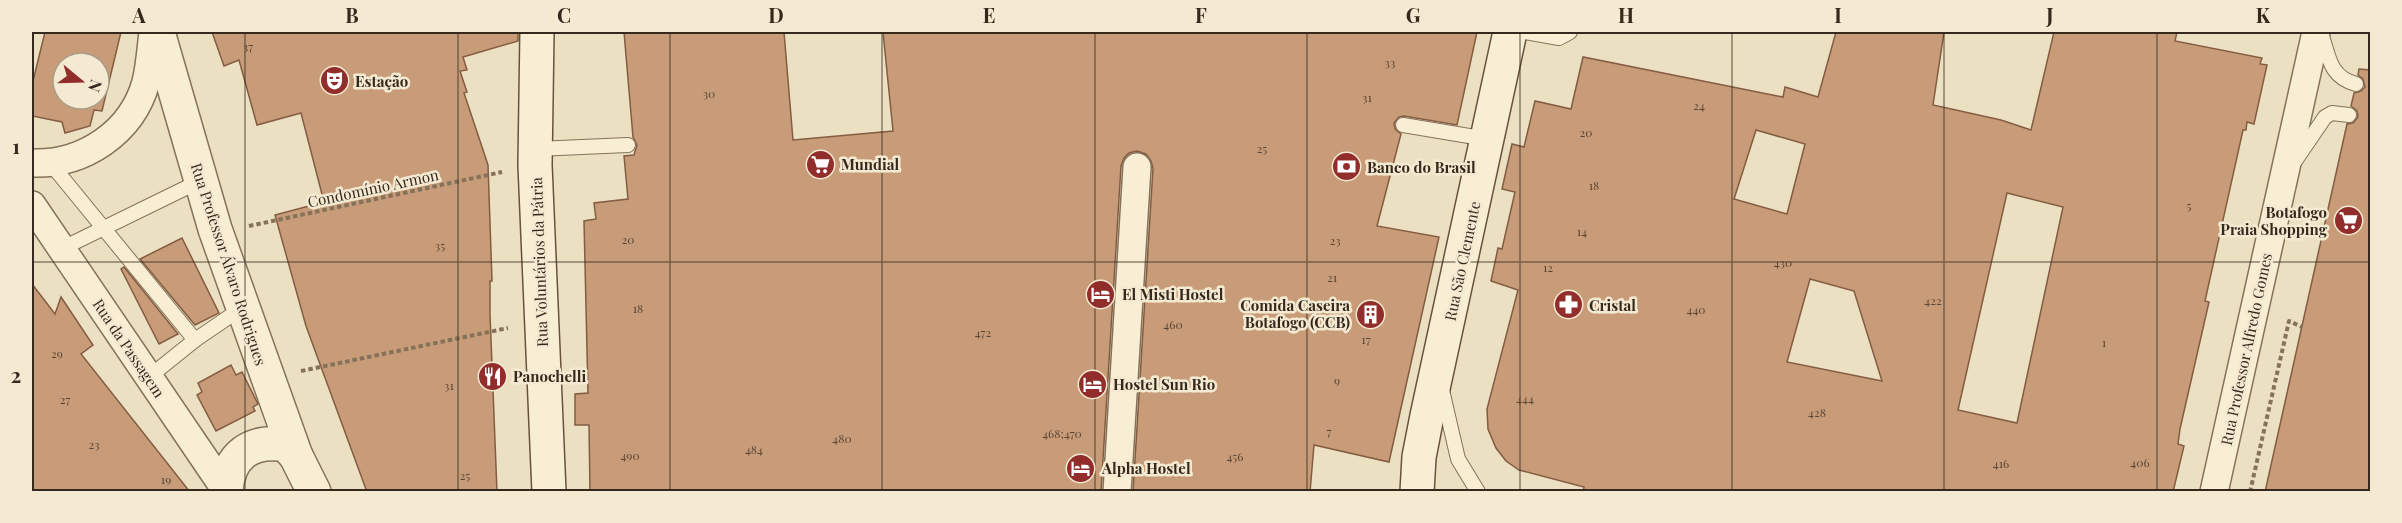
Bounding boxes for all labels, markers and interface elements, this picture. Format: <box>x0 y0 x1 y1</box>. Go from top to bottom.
text: A <box>131 1 146 28</box>
text: B <box>345 1 359 28</box>
text: C <box>557 1 571 28</box>
text: D <box>768 1 784 28</box>
text: E <box>983 1 995 28</box>
text: F <box>1195 1 1207 28</box>
text: G <box>1406 1 1421 28</box>
text: H <box>1618 1 1634 28</box>
text: I <box>1834 1 1842 28</box>
text: J <box>2045 1 2054 28</box>
text: K <box>2256 1 2271 28</box>
house number: 37 <box>243 38 253 54</box>
north arrow <box>51 51 111 111</box>
house number: 33 <box>1385 54 1395 70</box>
theatre icon: Estação <box>318 65 350 97</box>
place label: Estação <box>355 71 408 91</box>
text: N <box>84 77 107 95</box>
house number: 30 <box>703 85 715 101</box>
house number: 31 <box>1362 89 1372 105</box>
house number: 24 <box>1693 97 1705 113</box>
house number: 20 <box>1580 124 1592 140</box>
text: 1 <box>12 132 20 159</box>
house number: 25 <box>1257 140 1267 156</box>
supermarket icon: Mundial <box>804 148 836 180</box>
bank icon: Banco do Brasil <box>1330 151 1362 183</box>
place label: Mundial <box>841 154 899 174</box>
place label: Banco do Brasil <box>1367 157 1476 177</box>
street label: Rua Professor Álvaro Rodrigues <box>187 160 271 368</box>
street label: Condomínio Armon <box>306 164 440 212</box>
street label: Rua Voluntários da Pátria <box>526 176 552 347</box>
house number: 18 <box>1589 177 1599 193</box>
house number: 5 <box>2187 197 2192 213</box>
street label: Rua São Clemente <box>1440 199 1484 323</box>
place label: Botafogo Praia Shopping <box>2220 202 2328 239</box>
supermarket icon: Botafogo Praia Shopping <box>2332 205 2364 237</box>
house number: 14 <box>1577 223 1587 239</box>
house number: 20 <box>622 231 634 247</box>
house number: 23 <box>1329 232 1341 248</box>
house number: 35 <box>435 237 445 253</box>
street label: Rua Professor Alfredo Gomes <box>2216 251 2276 447</box>
house number: 430 <box>1774 254 1792 270</box>
house number: 12 <box>1543 259 1553 275</box>
house number: 21 <box>1327 269 1338 285</box>
hotel icon: El Misti Hostel <box>1085 278 1117 310</box>
place label: El Misti Hostel <box>1122 284 1224 304</box>
pharmacy icon: Cristal <box>1552 289 1584 321</box>
house number: 422 <box>1924 292 1942 308</box>
street label: Rua da Passagem <box>89 295 170 402</box>
place label: Comida Caseira Botafogo (CCB) <box>1240 295 1350 332</box>
place label: Cristal <box>1589 295 1636 315</box>
building icon: Comida Caseira Botafogo (CCB) <box>1355 298 1387 330</box>
house number: 18 <box>633 300 643 316</box>
house number: 440 <box>1686 301 1706 317</box>
house number: 460 <box>1163 316 1183 332</box>
house number: 472 <box>975 324 991 340</box>
house number: 17 <box>1361 331 1371 347</box>
house number: 1 <box>2102 334 2107 350</box>
house number: 29 <box>51 345 63 361</box>
restaurant icon: Panochelli <box>476 360 508 392</box>
text: 2 <box>11 361 21 388</box>
place label: Panochelli <box>513 366 586 386</box>
hotel icon: Hostel Sun Rio <box>1076 368 1108 400</box>
house number: 9 <box>1334 372 1340 388</box>
place label: Hostel Sun Rio <box>1113 374 1215 394</box>
house number: 31 <box>444 377 454 393</box>
house number: 444 <box>1516 390 1534 406</box>
house number: 27 <box>60 391 70 407</box>
house number: 428 <box>1808 404 1826 420</box>
house number: 7 <box>1327 423 1332 439</box>
house number: 468;470 <box>1042 425 1082 441</box>
house number: 480 <box>832 430 852 446</box>
house number: 23 <box>88 436 100 452</box>
house number: 484 <box>745 441 763 457</box>
house number: 490 <box>620 447 640 463</box>
house number: 456 <box>1226 448 1244 464</box>
hotel icon: Alpha Hostel <box>1065 452 1097 484</box>
house number: 406 <box>2130 454 2150 470</box>
house number: 416 <box>1993 455 2009 471</box>
place label: Alpha Hostel <box>1101 458 1191 478</box>
house number: 25 <box>460 467 470 483</box>
house number: 19 <box>161 471 171 487</box>

